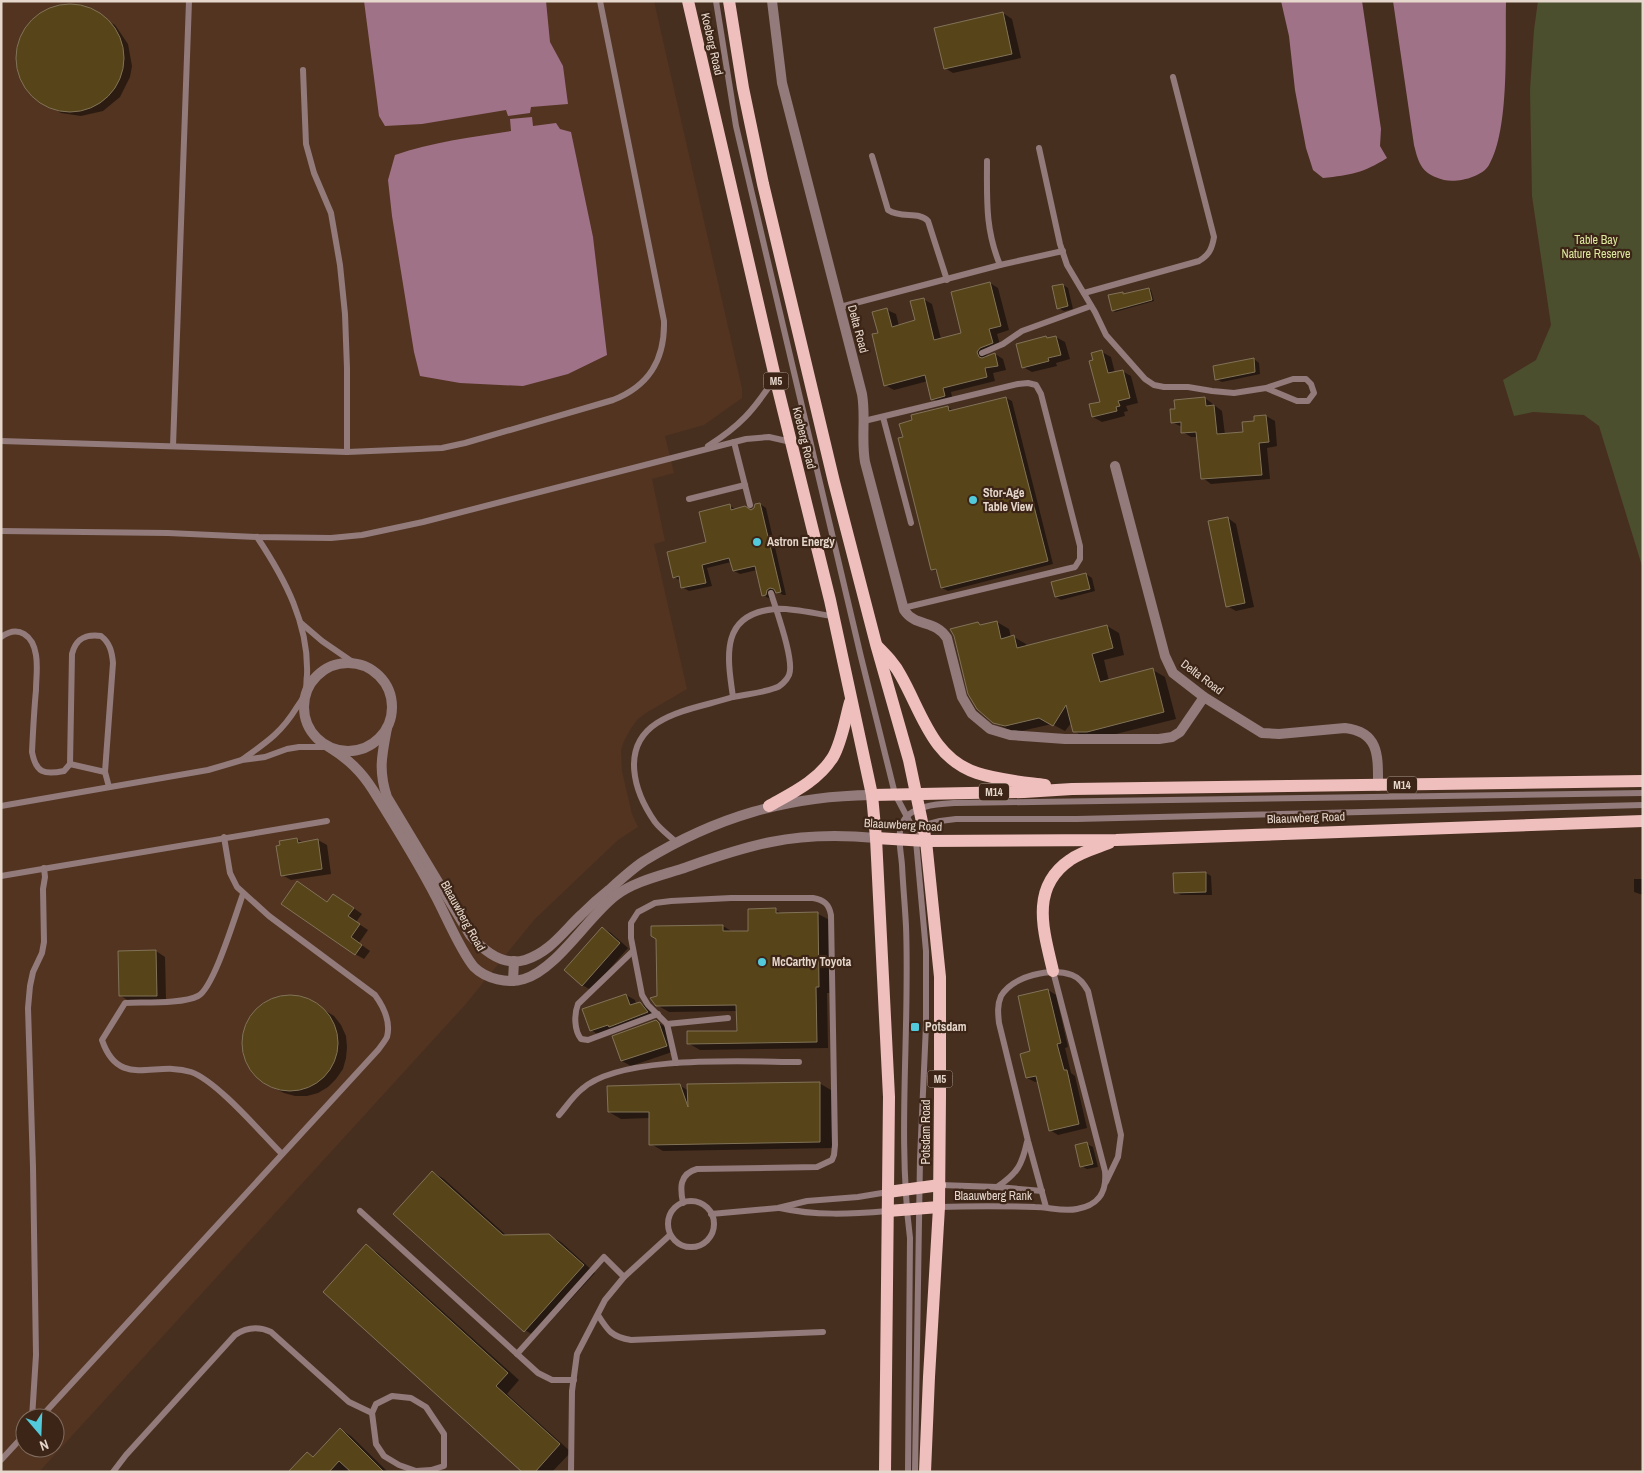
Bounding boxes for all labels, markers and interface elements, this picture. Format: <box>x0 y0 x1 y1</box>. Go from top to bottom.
street label: Koeberg Road <box>697 11 727 77</box>
park label: Table Bay Nature Reserve <box>1562 232 1630 262</box>
street label: Delta Road <box>844 303 872 355</box>
road number: M5 <box>764 372 788 390</box>
street label: Koeberg Road <box>789 405 819 471</box>
place label: Stor-Age Table View <box>983 485 1033 515</box>
marker: Stor-Age Table View <box>967 494 979 506</box>
place label: Astron Energy <box>767 534 835 550</box>
marker: Astron Energy <box>751 536 763 548</box>
street label: Delta Road <box>1178 656 1226 698</box>
road number: M14 <box>1387 776 1417 794</box>
road number: M14 <box>979 784 1009 800</box>
street label: Blaauwberg Road <box>1267 809 1345 827</box>
street label: Blaauwberg Road <box>864 815 942 835</box>
street label: Blaauwberg Road <box>437 878 489 954</box>
place label: McCarthy Toyota <box>772 954 852 970</box>
marker: McCarthy Toyota <box>756 956 768 968</box>
place label: Potsdam <box>925 1019 967 1035</box>
marker: Potsdam <box>909 1021 921 1033</box>
road number: M5 <box>928 1070 952 1088</box>
street label: Potsdam Road <box>918 1099 934 1165</box>
street label: Blaauwberg Rank <box>954 1188 1032 1204</box>
north arrow <box>15 1408 65 1458</box>
text: N <box>37 1435 51 1455</box>

